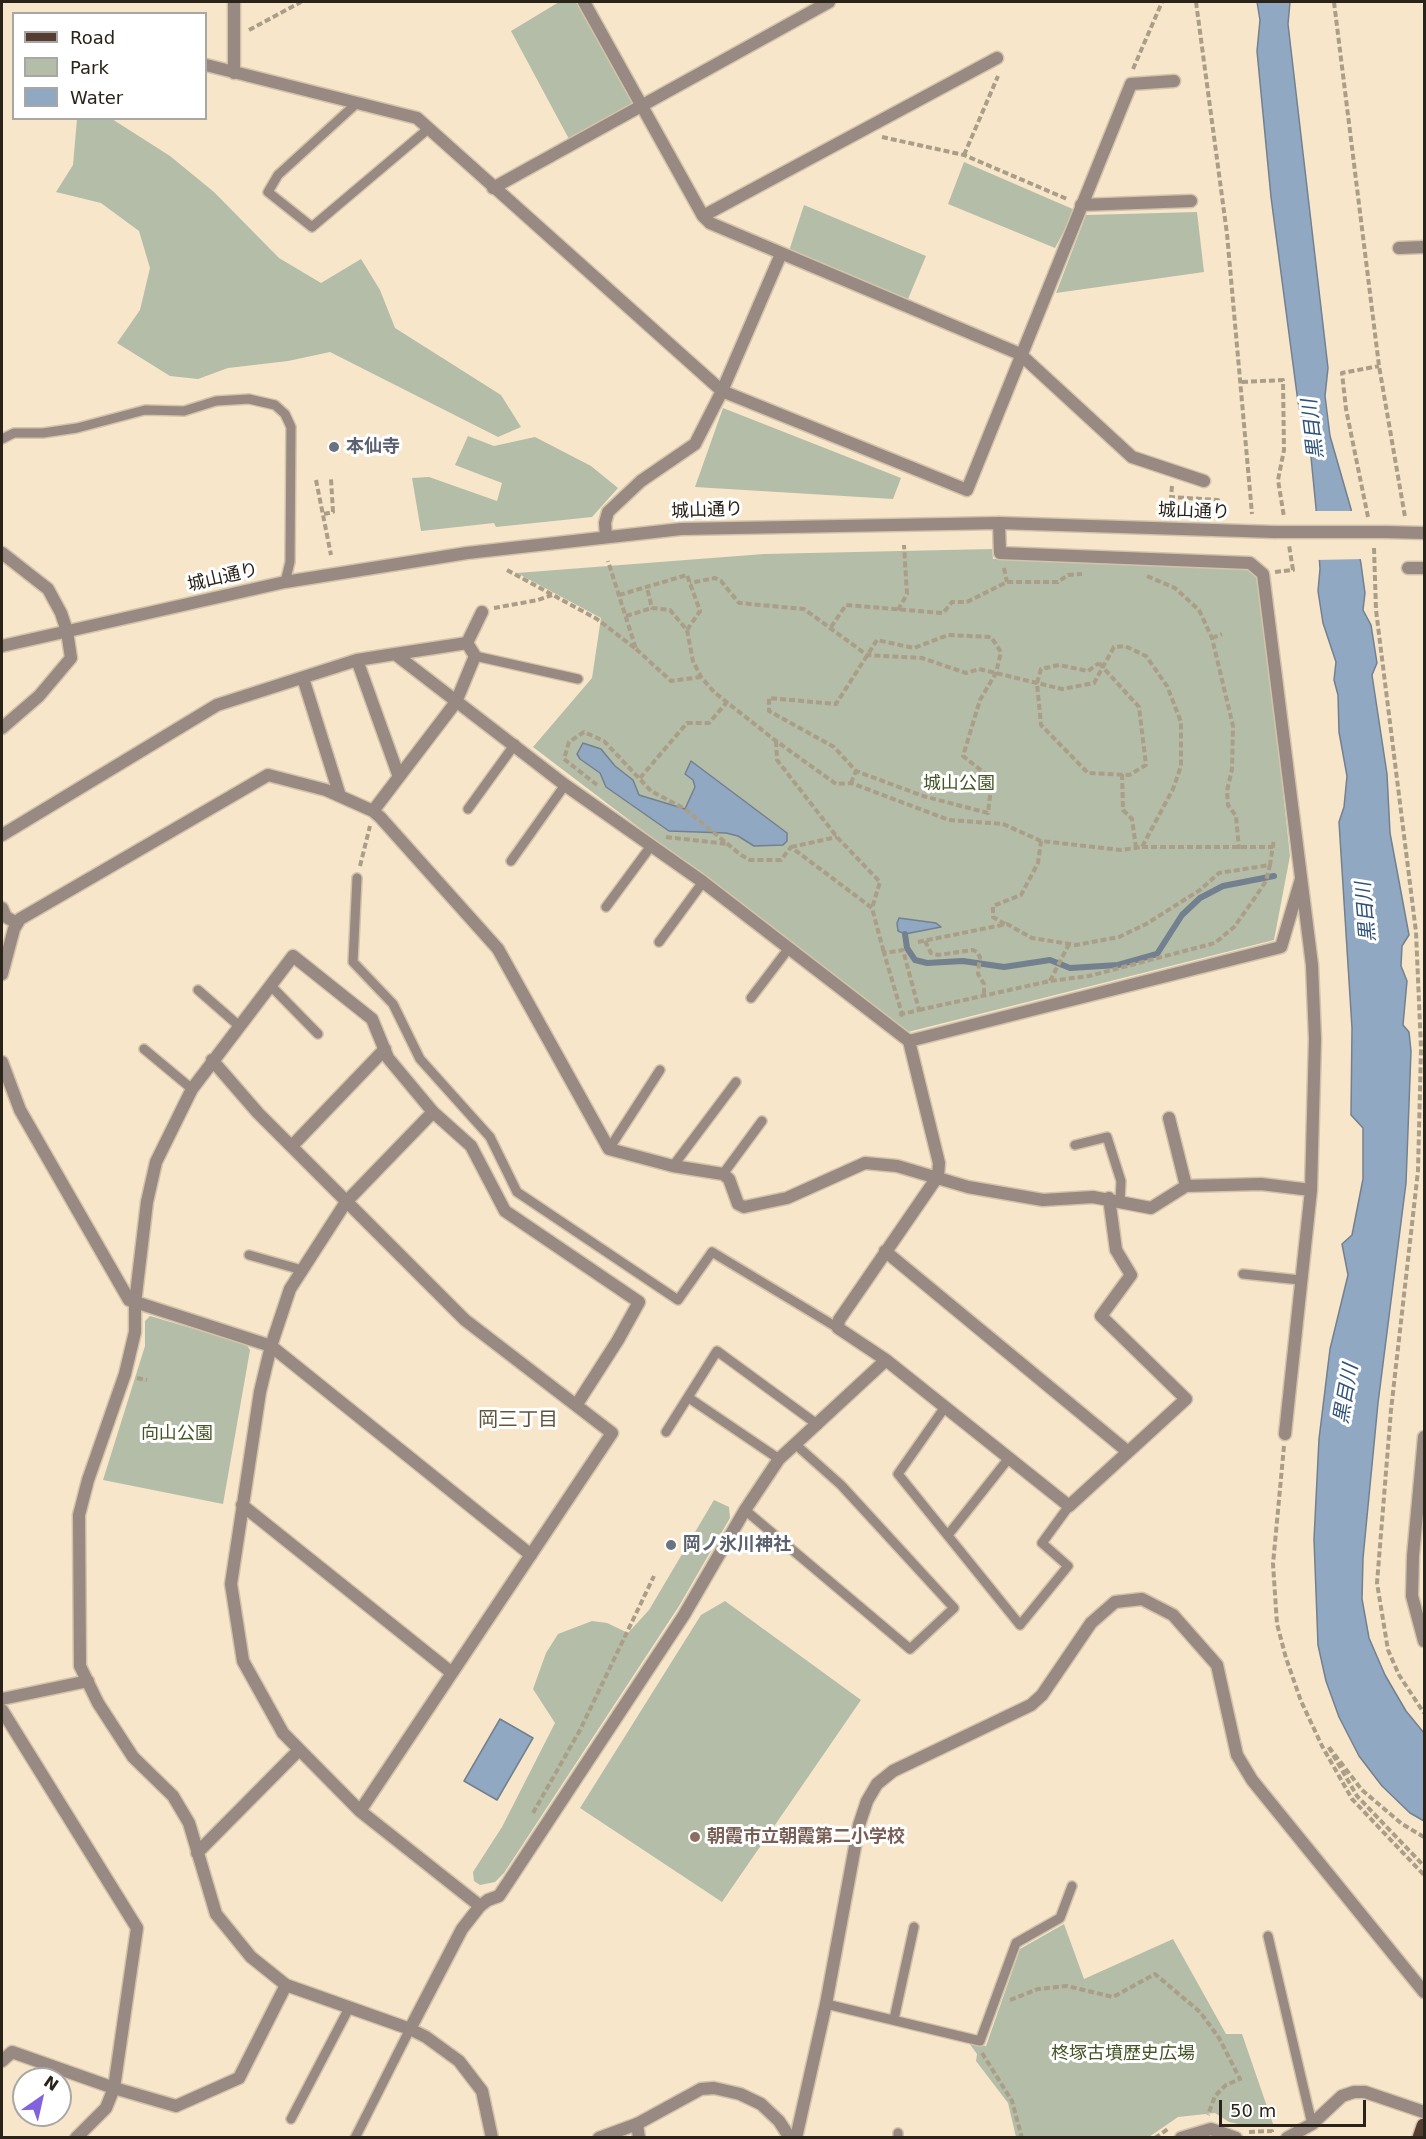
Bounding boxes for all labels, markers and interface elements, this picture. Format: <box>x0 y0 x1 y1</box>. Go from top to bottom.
legend <box>12 12 207 120</box>
text: Road <box>70 27 115 48</box>
text: Park <box>70 57 109 78</box>
text: Water <box>70 87 123 108</box>
water label: 黒目川 <box>1298 398 1330 460</box>
place label: 本仙寺 <box>346 436 400 458</box>
marker: 本仙寺 <box>327 440 341 454</box>
street label: 城山通り <box>671 499 743 523</box>
street label: 城山通り <box>1158 500 1230 524</box>
street label: 城山通り <box>185 559 261 597</box>
park label: 城山公園 <box>923 773 995 795</box>
water label: 黒目川 <box>1352 881 1382 943</box>
water label: 黒目川 <box>1330 1362 1364 1426</box>
district label: 岡三丁目 <box>478 1409 558 1433</box>
park label: 向山公園 <box>141 1423 213 1445</box>
place label: 岡ノ氷川神社 <box>683 1534 791 1556</box>
marker: 岡ノ氷川神社 <box>664 1538 678 1552</box>
place label: 朝霞市立朝霞第二小学校 <box>707 1826 905 1848</box>
marker: 朝霞市立朝霞第二小学校 <box>688 1830 702 1844</box>
park label: 柊塚古墳歴史広場 <box>1051 2043 1195 2065</box>
north arrow <box>12 2067 72 2127</box>
text: N <box>40 2072 62 2095</box>
scale bar <box>1222 2088 1369 2126</box>
text: 50 m <box>1230 2100 1276 2121</box>

